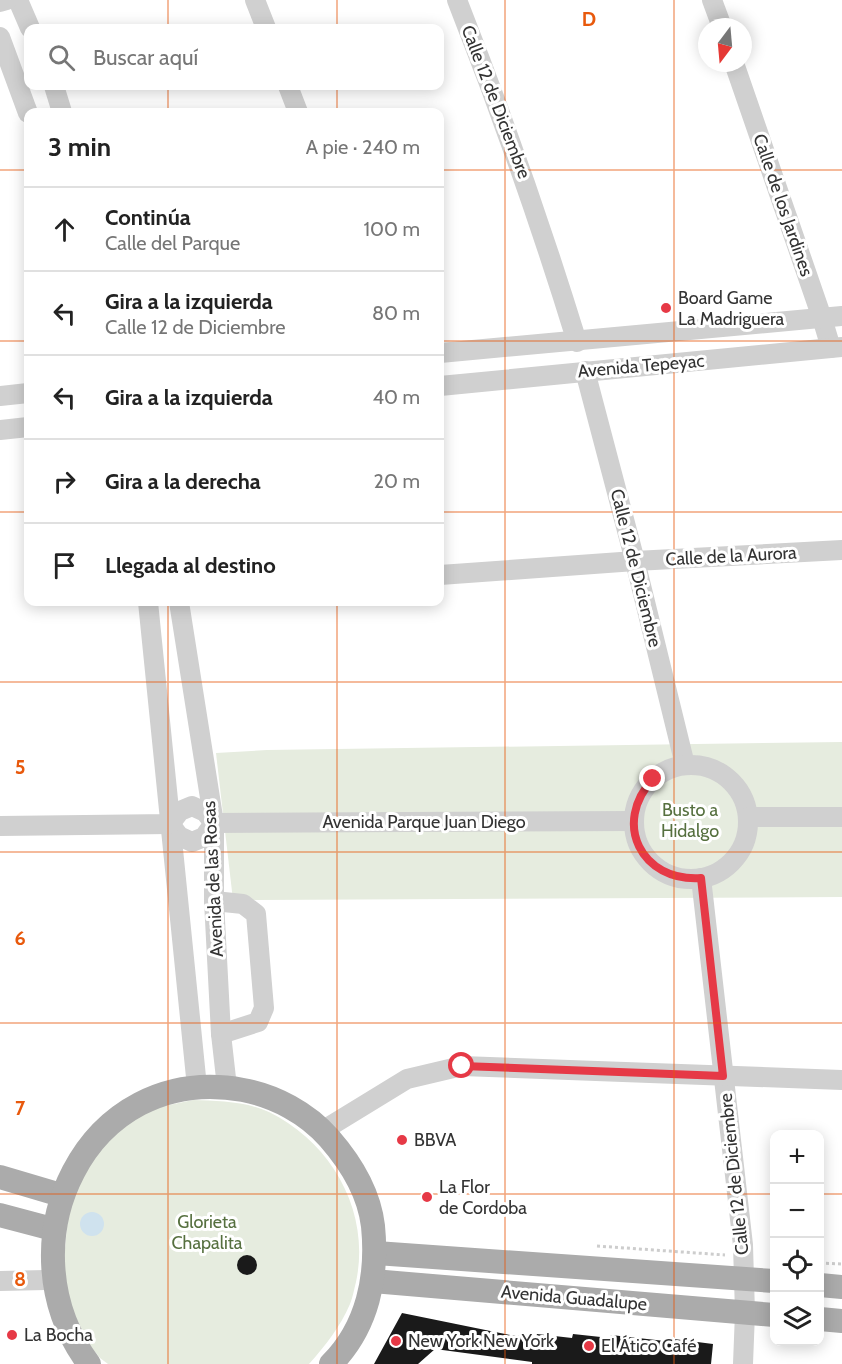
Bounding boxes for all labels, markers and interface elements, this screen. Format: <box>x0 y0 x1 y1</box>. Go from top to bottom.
text: D <box>582 7 596 31</box>
north arrow <box>698 18 752 72</box>
street label: Calle 12 de Diciembre <box>457 22 535 182</box>
search box <box>24 24 444 90</box>
icon: search <box>45 41 78 74</box>
text: Buscar aquí <box>93 44 198 71</box>
text: 3 min <box>48 131 111 163</box>
street label: Calle de los Jardines <box>748 131 818 279</box>
text: A pie · 240 m <box>306 135 420 159</box>
text: Continúa <box>105 204 191 231</box>
icon: ahead <box>48 213 81 246</box>
text: 100 m <box>364 217 420 241</box>
text: Calle del Parque <box>105 231 240 255</box>
place label: Board Game La Madriguera <box>678 287 785 330</box>
text: Gira a la izquierda <box>105 288 273 315</box>
icon: left <box>48 297 81 330</box>
text: 80 m <box>372 301 420 325</box>
marker: Board Game La Madriguera <box>659 301 673 315</box>
text: Calle 12 de Diciembre <box>105 315 285 339</box>
street label: Avenida Tepeyac <box>577 349 705 383</box>
icon: left <box>48 381 81 414</box>
text: Gira a la izquierda <box>105 384 273 411</box>
text: 40 m <box>372 385 420 409</box>
icon: right <box>48 465 81 498</box>
text: Gira a la derecha <box>105 468 261 495</box>
text: 20 m <box>374 469 420 493</box>
street label: Calle 12 de Diciembre <box>606 487 666 649</box>
street label: Calle de la Aurora <box>665 542 798 570</box>
icon: arrive <box>48 549 81 582</box>
text: Llegada al destino <box>105 552 276 579</box>
text: 5 <box>15 755 25 779</box>
route end <box>639 765 665 791</box>
park label: Busto a Hidalgo <box>661 799 719 842</box>
street label: Avenida de las Rosas <box>198 800 228 958</box>
street label: Avenida Parque Juan Diego <box>322 811 526 833</box>
text: 6 <box>14 926 26 950</box>
route start <box>448 1052 474 1078</box>
street label: Calle 12 de Diciembre <box>715 1092 753 1256</box>
text: 7 <box>15 1096 26 1120</box>
place label: BBVA <box>414 1129 456 1151</box>
map controls <box>770 1130 824 1346</box>
button: + <box>770 1130 824 1184</box>
marker: BBVA <box>395 1133 409 1147</box>
place label: La Flor de Cordoba <box>439 1176 527 1219</box>
button: − <box>770 1184 824 1238</box>
marker: La Flor de Cordoba <box>420 1190 434 1204</box>
park label: Glorieta Chapalita <box>172 1211 243 1254</box>
button: locate <box>770 1238 824 1292</box>
text: 8 <box>14 1267 26 1291</box>
street label: Avenida Guadalupe <box>500 1281 648 1315</box>
button: layers <box>770 1292 824 1346</box>
place label: La Bocha <box>24 1324 93 1346</box>
marker: La Bocha <box>5 1328 19 1342</box>
place label: New York New York <box>408 1330 555 1352</box>
marker: New York New York <box>389 1334 403 1348</box>
place label: El Ático Café <box>601 1335 696 1357</box>
marker: El Ático Café <box>582 1339 596 1353</box>

